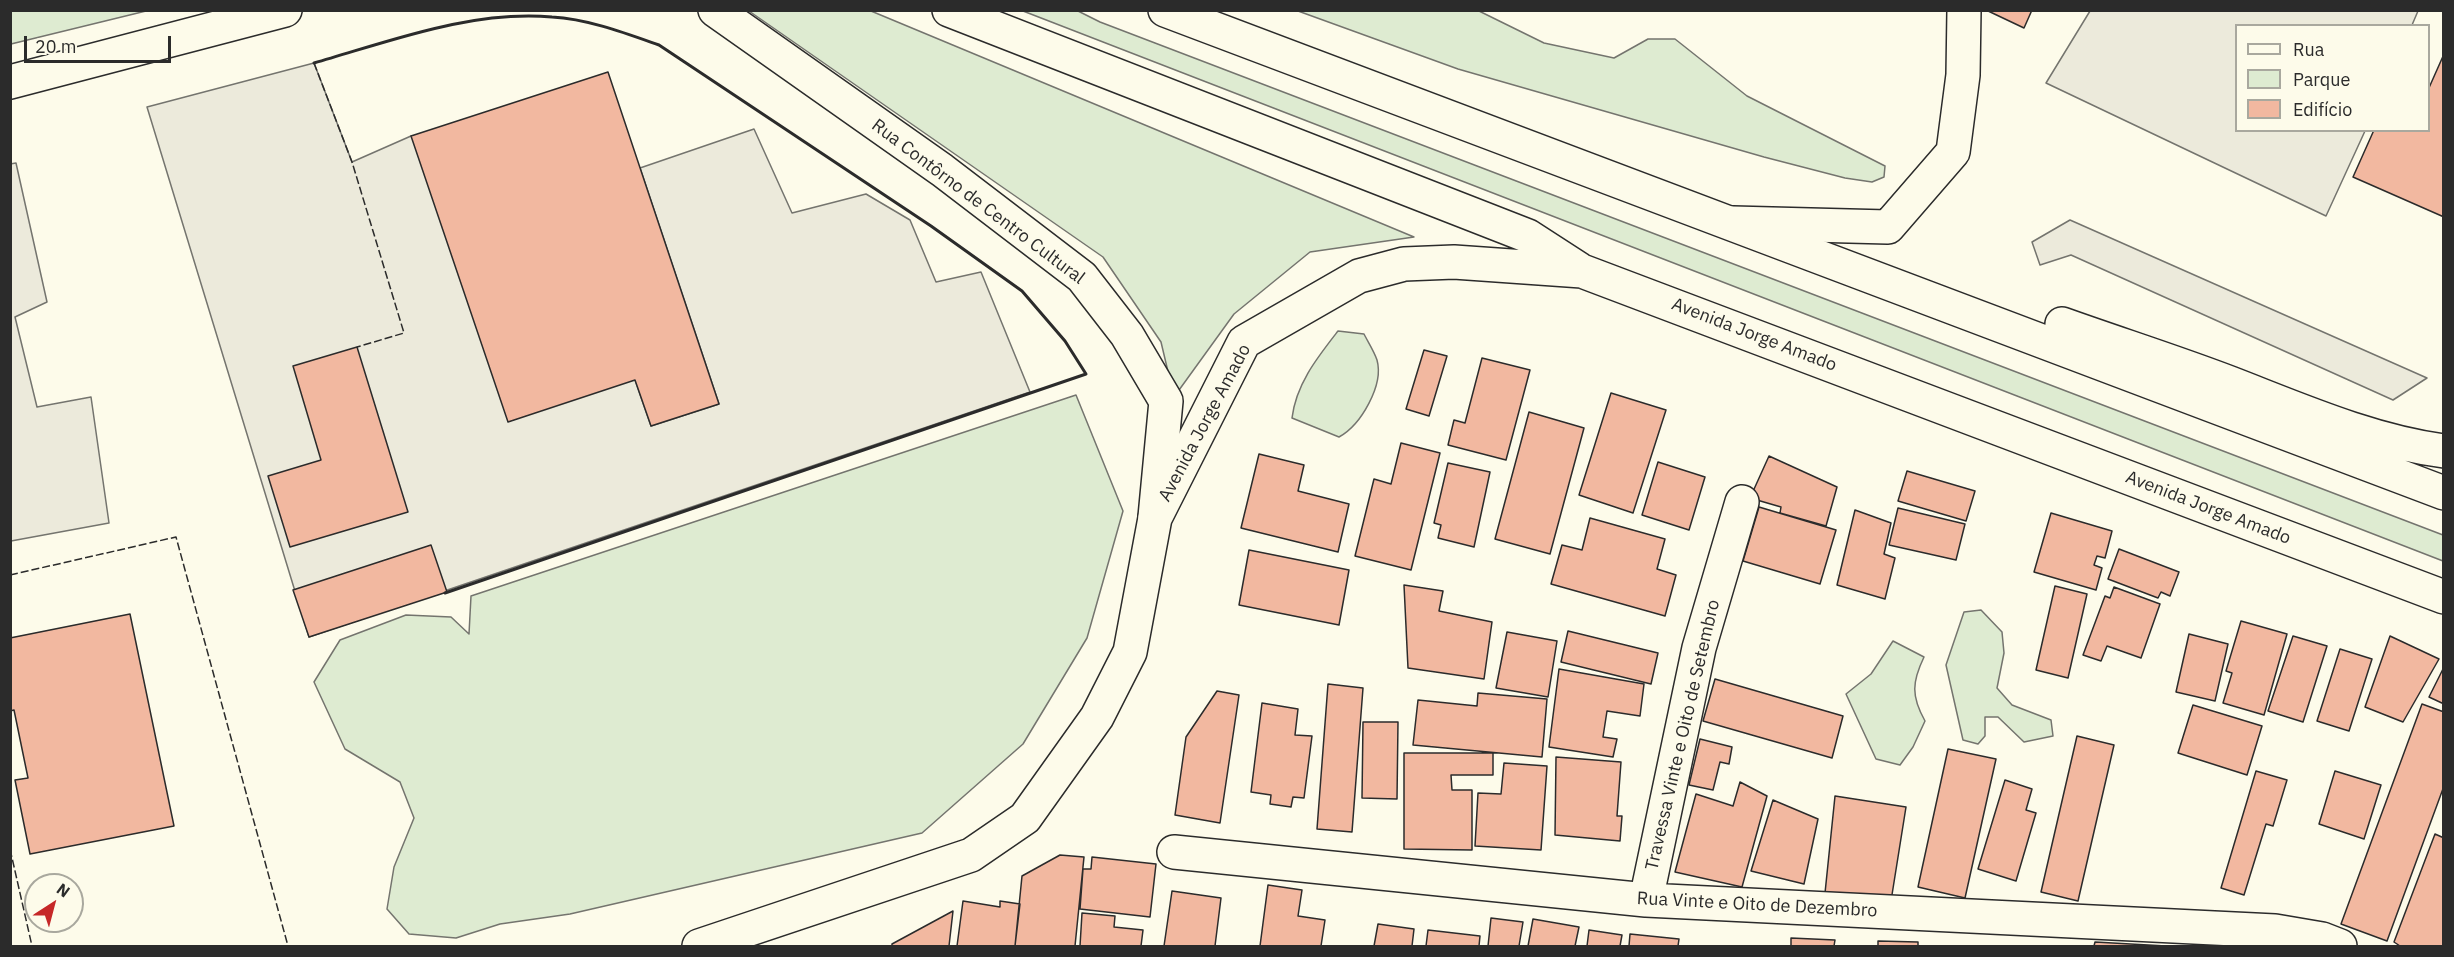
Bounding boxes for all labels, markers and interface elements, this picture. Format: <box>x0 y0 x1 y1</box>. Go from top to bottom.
scale bar <box>27 24 174 62</box>
legend <box>2235 24 2430 132</box>
text: 20 m <box>35 35 77 58</box>
text: Rua <box>2293 38 2324 61</box>
text: Parque <box>2293 68 2350 91</box>
text: Edifício <box>2293 98 2352 121</box>
street label: Rua Contôrno de Centro Cultural <box>867 115 1089 289</box>
street label: Avenida Jorge Amado <box>1668 294 1840 376</box>
street label: Avenida Jorge Amado <box>1154 341 1256 505</box>
street label: Avenida Jorge Amado <box>2122 467 2294 549</box>
street label: Travessa Vinte e Oito de Setembro <box>1641 598 1725 872</box>
north arrow <box>24 873 84 933</box>
text: N <box>53 879 74 902</box>
street label: Rua Vinte e Oito de Dezembro <box>1636 888 1878 922</box>

